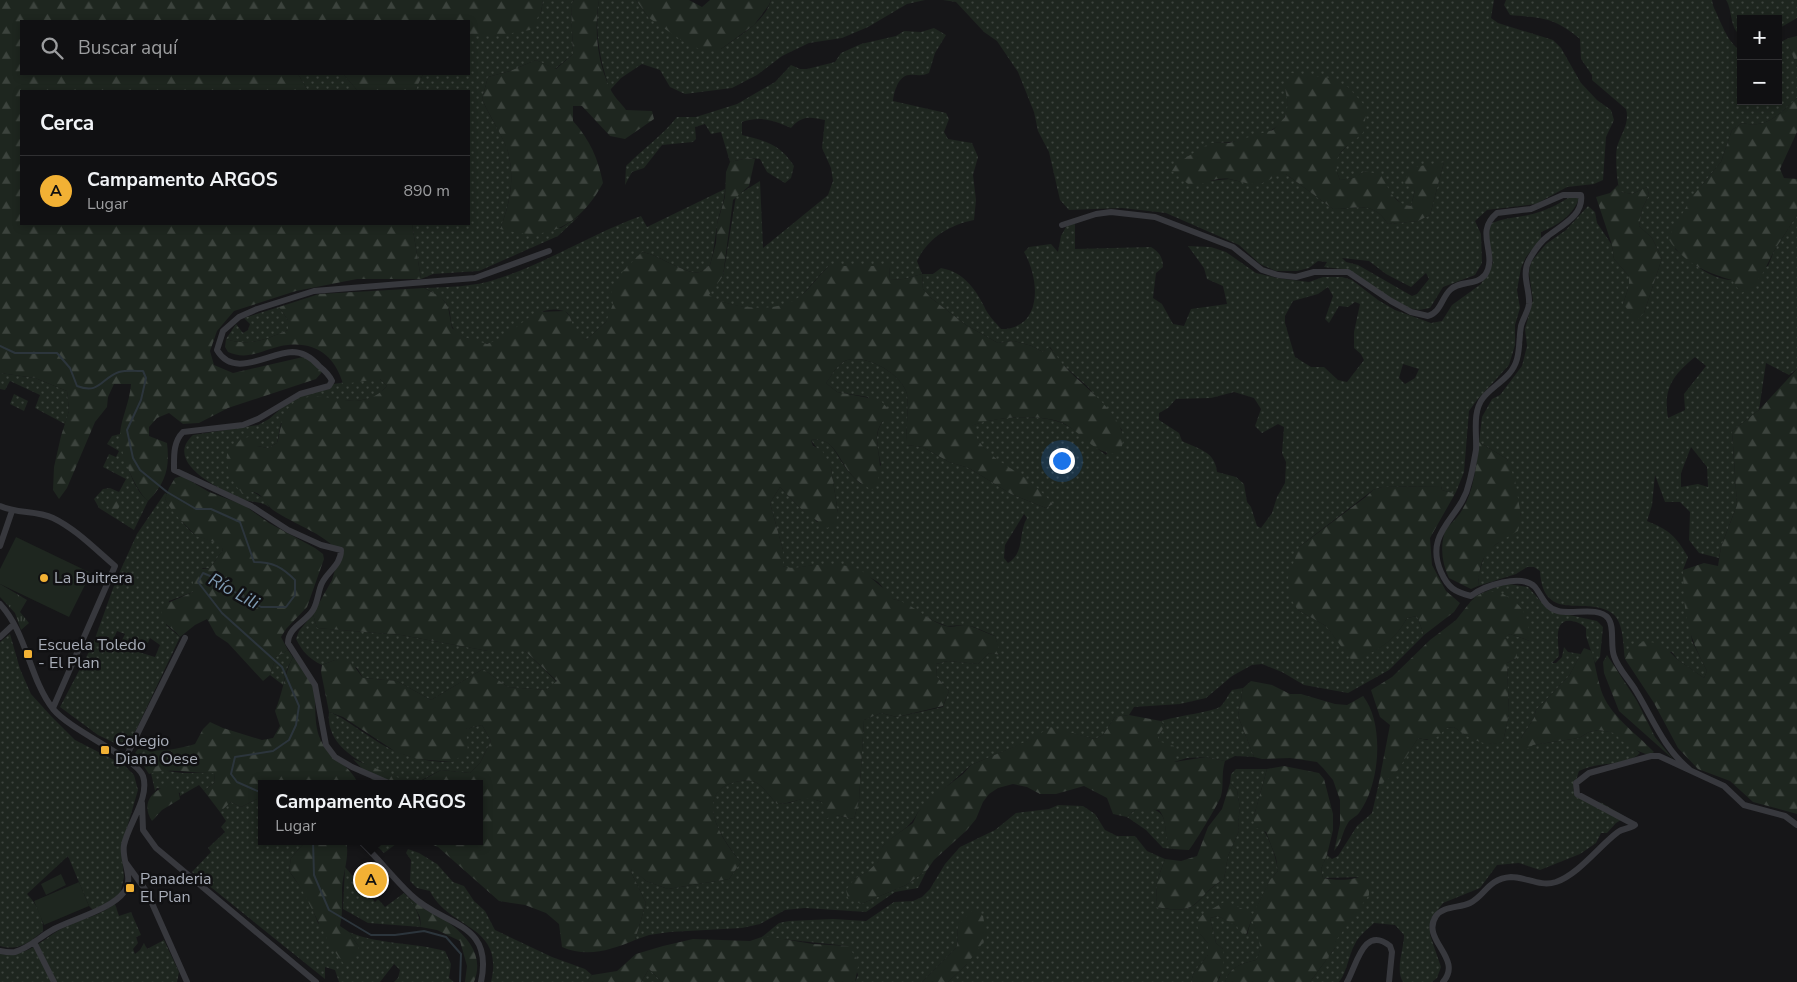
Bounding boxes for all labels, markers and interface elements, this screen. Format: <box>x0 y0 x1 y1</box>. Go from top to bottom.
map controls <box>1737 15 1782 105</box>
button: + <box>1737 15 1782 60</box>
search box <box>20 20 470 75</box>
icon: search <box>38 34 66 62</box>
text: Buscar aquí <box>78 35 177 61</box>
button: − <box>1737 60 1782 105</box>
text: Cerca <box>40 109 94 137</box>
text: Campamento ARGOS <box>87 167 278 193</box>
text: A <box>50 180 62 202</box>
text: 890 m <box>403 180 450 202</box>
text: Lugar <box>87 193 128 215</box>
your location <box>1049 448 1075 474</box>
place label: La Buitrera <box>54 567 133 589</box>
water label: Río Lili <box>204 567 264 615</box>
marker: La Buitrera <box>38 572 50 584</box>
place label: Escuela Toledo - El Plan <box>38 634 146 674</box>
marker: Escuela Toledo - El Plan <box>22 648 34 660</box>
place label: Colegio Diana Oese <box>115 730 198 770</box>
marker: Colegio Diana Oese <box>99 744 111 756</box>
popup <box>258 780 483 845</box>
text: Campamento ARGOS <box>275 789 466 815</box>
text: Lugar <box>275 815 316 837</box>
pin: A <box>355 861 387 899</box>
place label: Panaderia El Plan <box>140 868 212 908</box>
marker: Panaderia El Plan <box>124 882 136 894</box>

